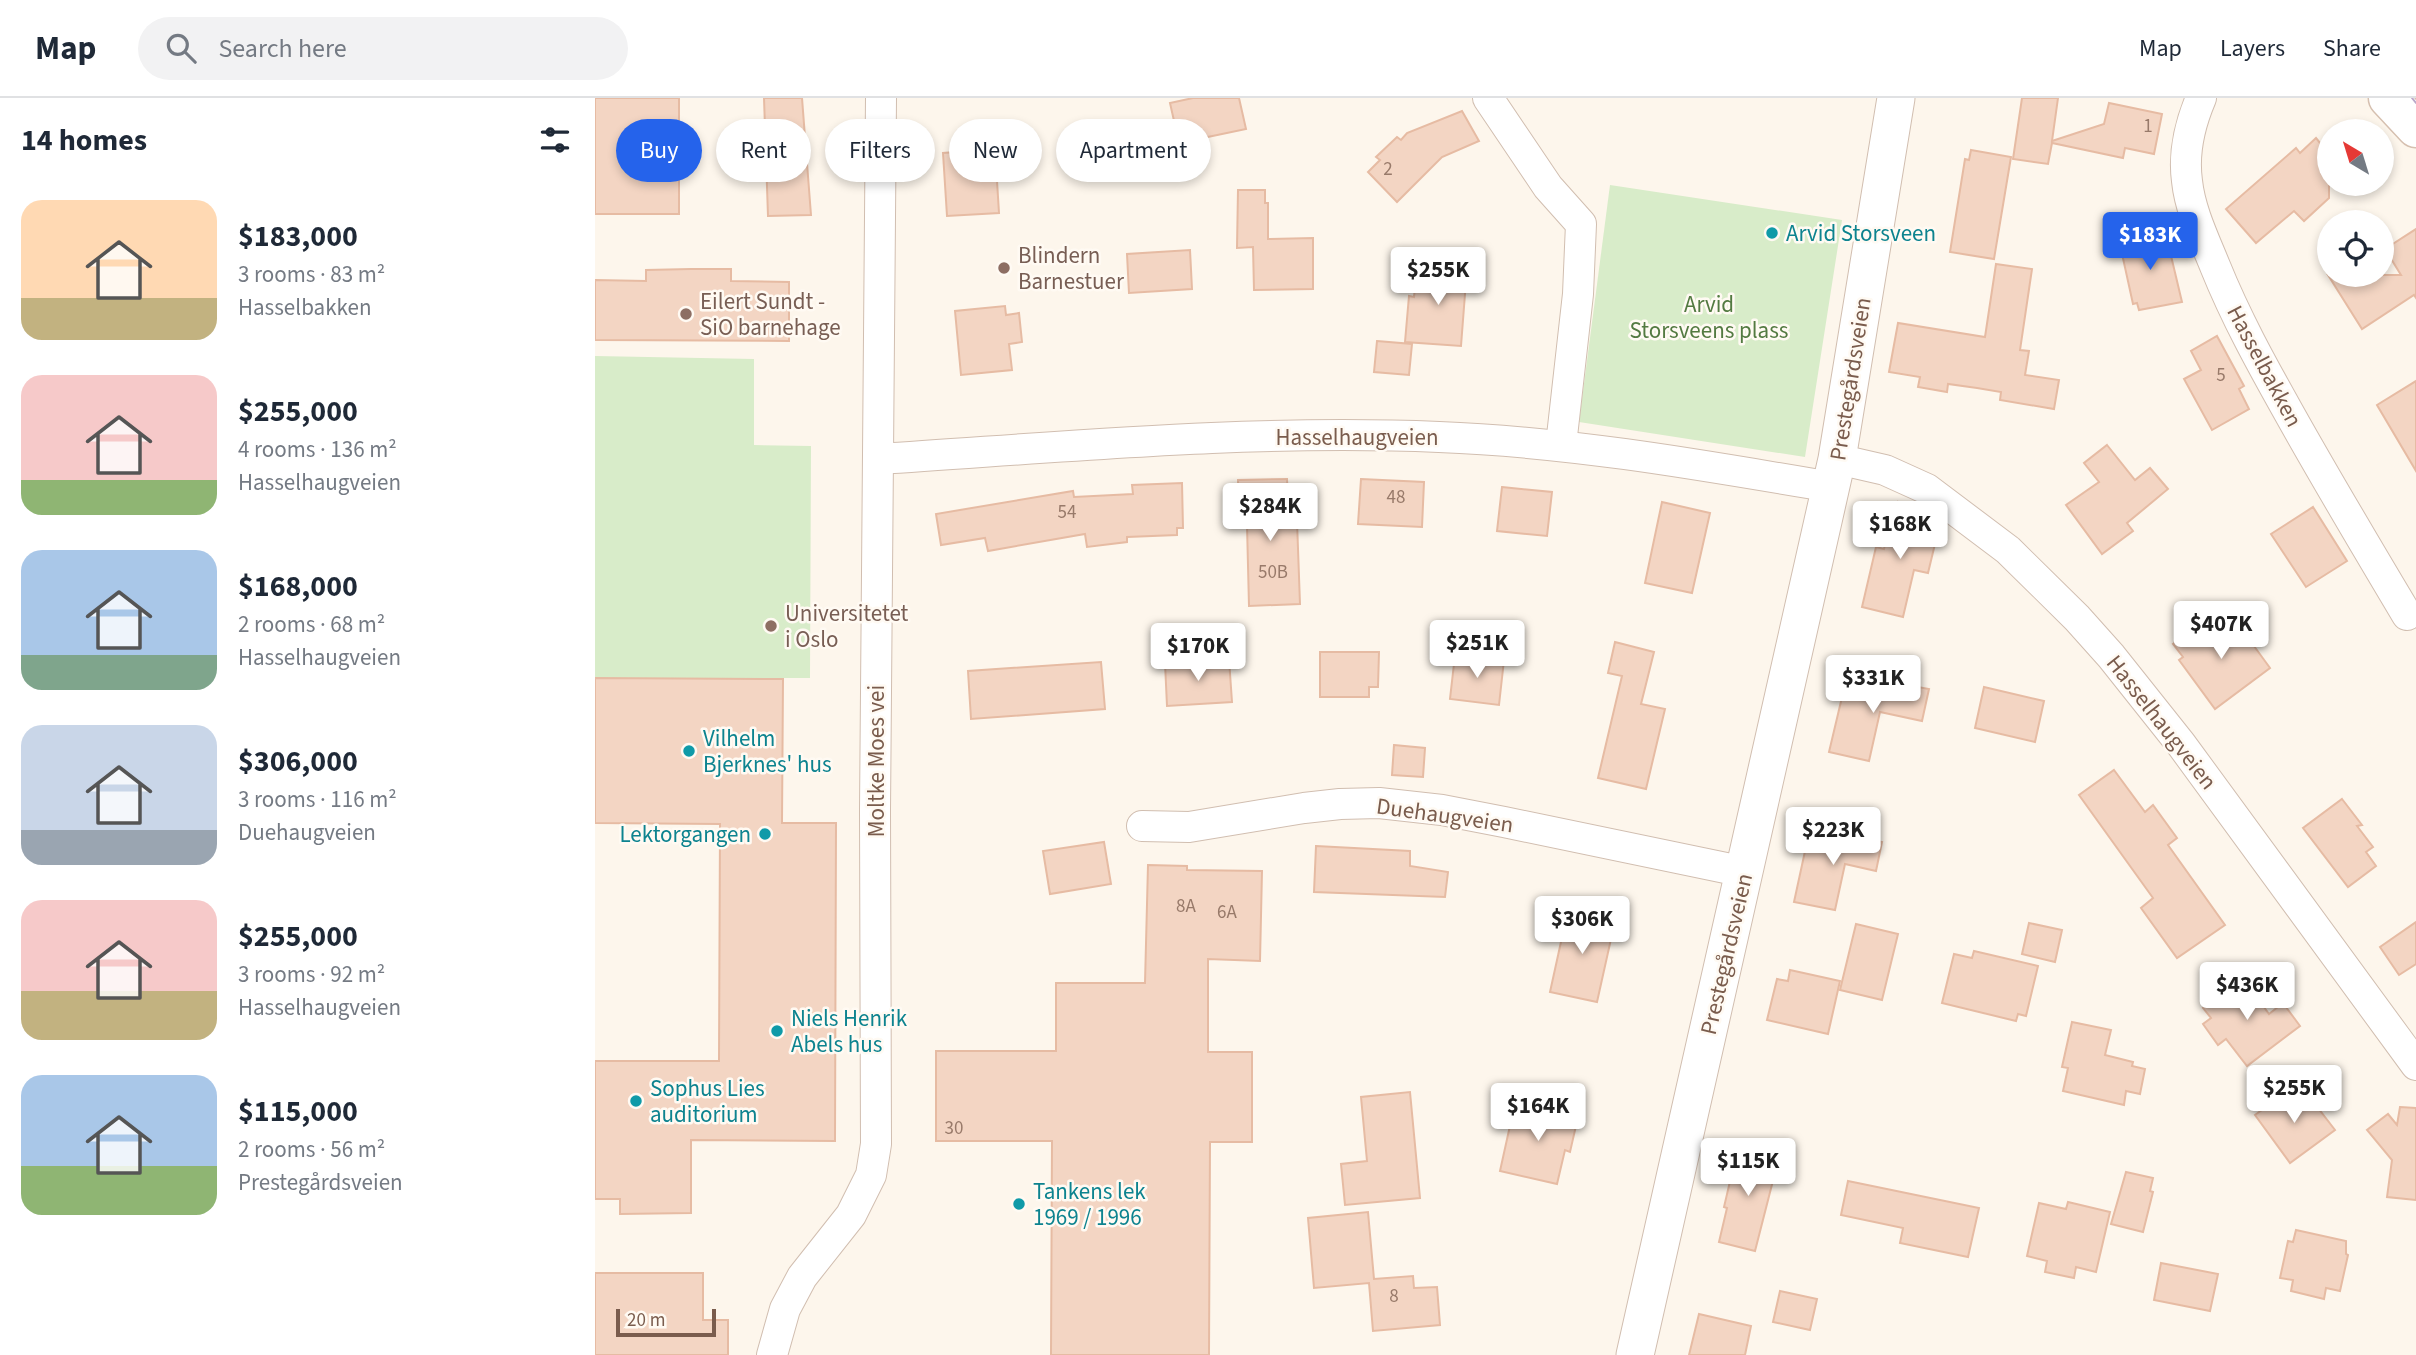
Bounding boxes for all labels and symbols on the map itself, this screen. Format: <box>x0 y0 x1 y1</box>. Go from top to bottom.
house number: 1 <box>2143 113 2153 140</box>
north arrow <box>2317 119 2394 196</box>
house number: 2 <box>1383 156 1393 183</box>
pin: $183K <box>2101 212 2199 272</box>
place label: Arvid Storsveen <box>1786 217 1936 250</box>
marker: Arvid Storsveen <box>1764 225 1780 241</box>
place label: Blindern Barnestuer <box>1018 239 1125 298</box>
pin: $255K <box>1389 248 1487 307</box>
marker: Blindern Barnestuer <box>996 260 1012 276</box>
place label: Eilert Sundt - SiO barnehage <box>700 285 841 344</box>
park label: Arvid Storsveens plass <box>1630 288 1788 347</box>
street label: Prestegårdsveien <box>1821 295 1880 463</box>
street label: Hasselbakken <box>2219 300 2310 433</box>
marker: Eilert Sundt - SiO barnehage <box>678 306 694 322</box>
house number: 5 <box>2216 362 2226 389</box>
street label: Hasselhaugveien <box>1276 421 1438 454</box>
pin: $284K <box>1221 484 1319 543</box>
house number: 48 <box>1387 484 1405 511</box>
house number: 54 <box>1058 499 1076 526</box>
pin: $168K <box>1851 502 1949 561</box>
house number: 50B <box>1258 559 1288 586</box>
place label: Universitetet i Oslo <box>785 597 909 656</box>
pin: $407K <box>2172 602 2270 661</box>
marker: Universitetet i Oslo <box>763 618 779 634</box>
pin: $251K <box>1428 620 1526 680</box>
pin: $170K <box>1149 624 1247 683</box>
street label: Hasselhaugveien <box>2098 648 2225 797</box>
pin: $331K <box>1824 656 1922 715</box>
street label: Moltke Moes vei <box>860 685 893 837</box>
place label: Vilhelm Bjerknes' hus <box>703 722 832 781</box>
marker: Vilhelm Bjerknes' hus <box>681 743 697 759</box>
street label: Duehaugveien <box>1374 790 1516 841</box>
pin: $223K <box>1784 808 1882 867</box>
place label: Lektorgangen <box>619 818 751 851</box>
marker: Lektorgangen <box>757 826 773 842</box>
street label: Prestegårdsveien <box>1692 870 1761 1038</box>
house number: 8A <box>1176 893 1197 920</box>
pin: $306K <box>1533 896 1631 956</box>
house number: 6A <box>1217 899 1238 926</box>
pin: $436K <box>2198 962 2296 1022</box>
place label: Niels Henrik Abels hus <box>791 1002 908 1061</box>
marker: Niels Henrik Abels hus <box>769 1023 785 1039</box>
pin: $255K <box>2245 1066 2343 1125</box>
place label: Sophus Lies auditorium <box>650 1072 765 1131</box>
pin: $164K <box>1489 1084 1587 1143</box>
marker: Sophus Lies auditorium <box>628 1093 644 1109</box>
house number: 30 <box>945 1115 963 1142</box>
pin: $115K <box>1699 1138 1797 1198</box>
place label: Tankens lek 1969 / 1996 <box>1033 1175 1146 1234</box>
marker: Tankens lek 1969 / 1996 <box>1011 1196 1027 1212</box>
house number: 8 <box>1389 1283 1399 1310</box>
scale bar <box>616 1306 716 1338</box>

